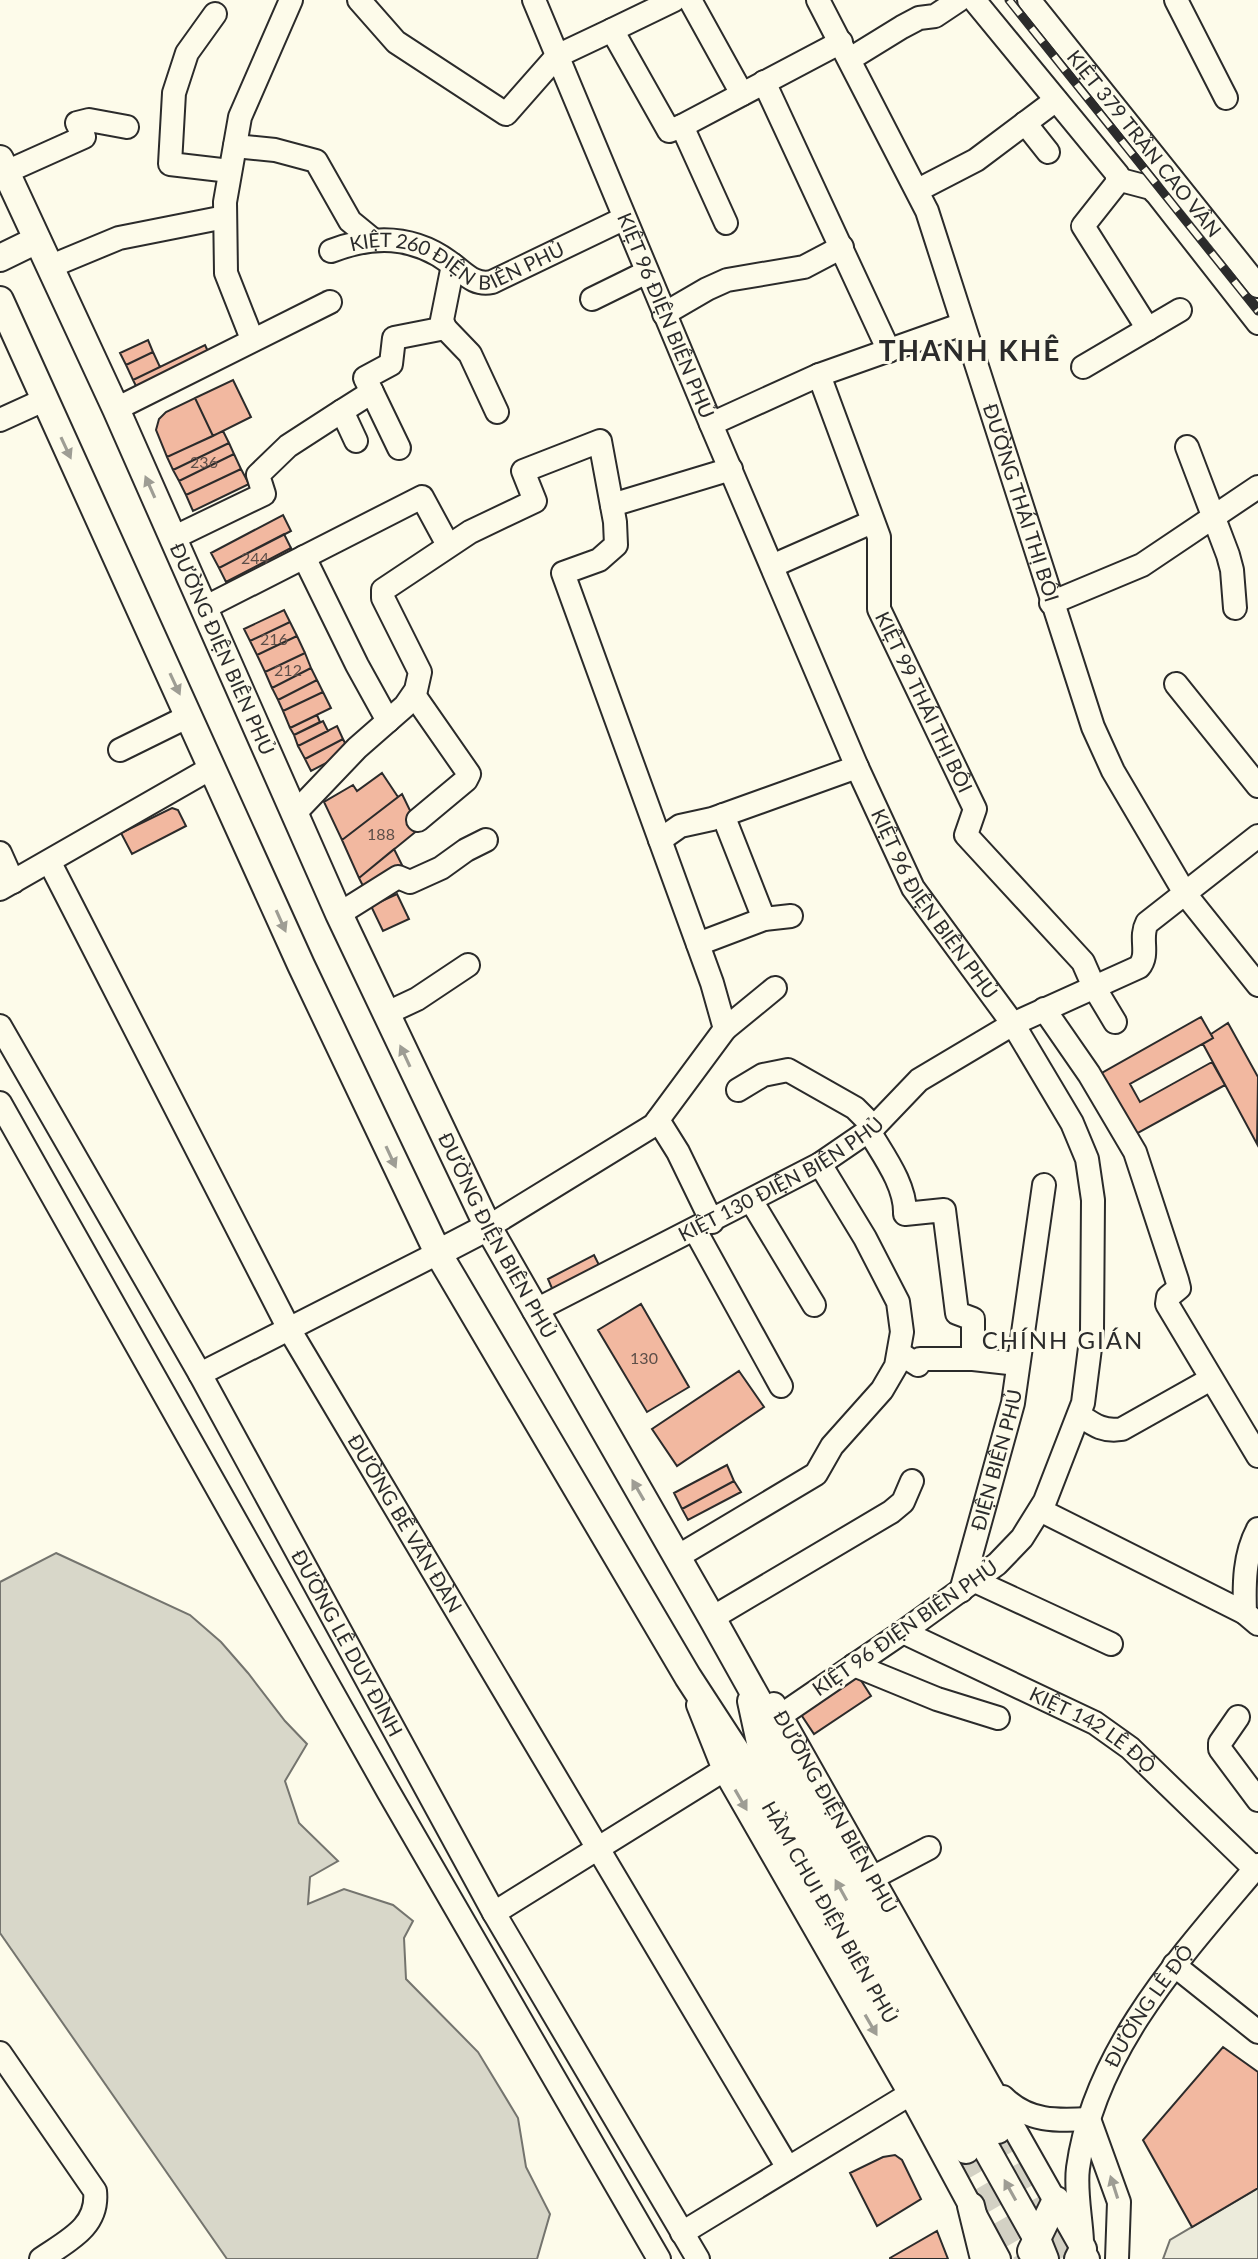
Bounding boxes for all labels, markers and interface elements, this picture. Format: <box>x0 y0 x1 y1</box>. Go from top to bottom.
street label: KIỆT 379 TRẦN CAO VÂN <box>1063 45 1227 241</box>
street label: KIỆT 96 ĐIỆN BIÊN PHỦ <box>613 209 720 422</box>
street label: KIỆT 260 ĐIỆN BIÊN PHỦ <box>347 227 568 294</box>
district label: THANH KHÊ <box>879 333 1061 367</box>
street label: ĐƯỜNG THÁI THỊ BÔI <box>979 400 1065 604</box>
one-way arrow <box>59 436 73 460</box>
house number: 236 <box>190 452 218 471</box>
one-way arrow <box>144 475 157 499</box>
street label: ĐƯỜNG ĐIỆN BIÊN PHỦ <box>166 539 280 758</box>
house number: 244 <box>241 548 269 567</box>
street label: KIỆT 99 THÁI THỊ BÔI <box>871 607 978 796</box>
house number: 216 <box>260 629 288 648</box>
house number: 212 <box>274 660 302 679</box>
one-way arrow <box>168 672 181 696</box>
street label: KIỆT 96 ĐIỆN BIÊN PHỦ <box>867 805 1003 1003</box>
house number: 188 <box>367 824 395 843</box>
one-way arrow <box>275 909 288 933</box>
one-way arrow <box>398 1045 412 1068</box>
street label: KIỆT 130 ĐIỆN BIÊN PHỦ <box>674 1111 888 1246</box>
street label: ĐƯỜNG ĐIỆN BIÊN PHỦ <box>434 1128 562 1342</box>
one-way arrow <box>384 1145 398 1169</box>
district label: CHÍNH GIÁN <box>982 1325 1144 1354</box>
house number: 130 <box>630 1348 658 1367</box>
street label: ĐIỆN BIÊN PHỦ <box>965 1388 1026 1533</box>
street label: ĐƯỜNG BẾ VĂN ĐÀN <box>343 1430 468 1616</box>
one-way arrow <box>631 1479 645 1501</box>
street label: ĐƯỜNG LÊ DUY ĐÌNH <box>287 1545 408 1740</box>
street label: KIỆT 96 ĐIỆN BIÊN PHỦ <box>807 1554 1002 1700</box>
street label: KIỆT 142 LÊ ĐỘ <box>1026 1681 1161 1778</box>
street label: ĐƯỜNG ĐIỆN BIÊN PHỦ <box>769 1706 903 1917</box>
one-way arrow <box>734 1789 748 1811</box>
street label: HẦM CHUI ĐIỆN BIÊN PHỦ <box>757 1797 904 2027</box>
one-way arrow <box>834 1879 848 1901</box>
street label: ĐƯỜNG LÊ ĐỘ <box>1099 1939 1198 2071</box>
one-way arrow <box>864 2014 878 2036</box>
one-way arrow <box>1108 2175 1120 2199</box>
one-way arrow <box>1003 2178 1016 2201</box>

